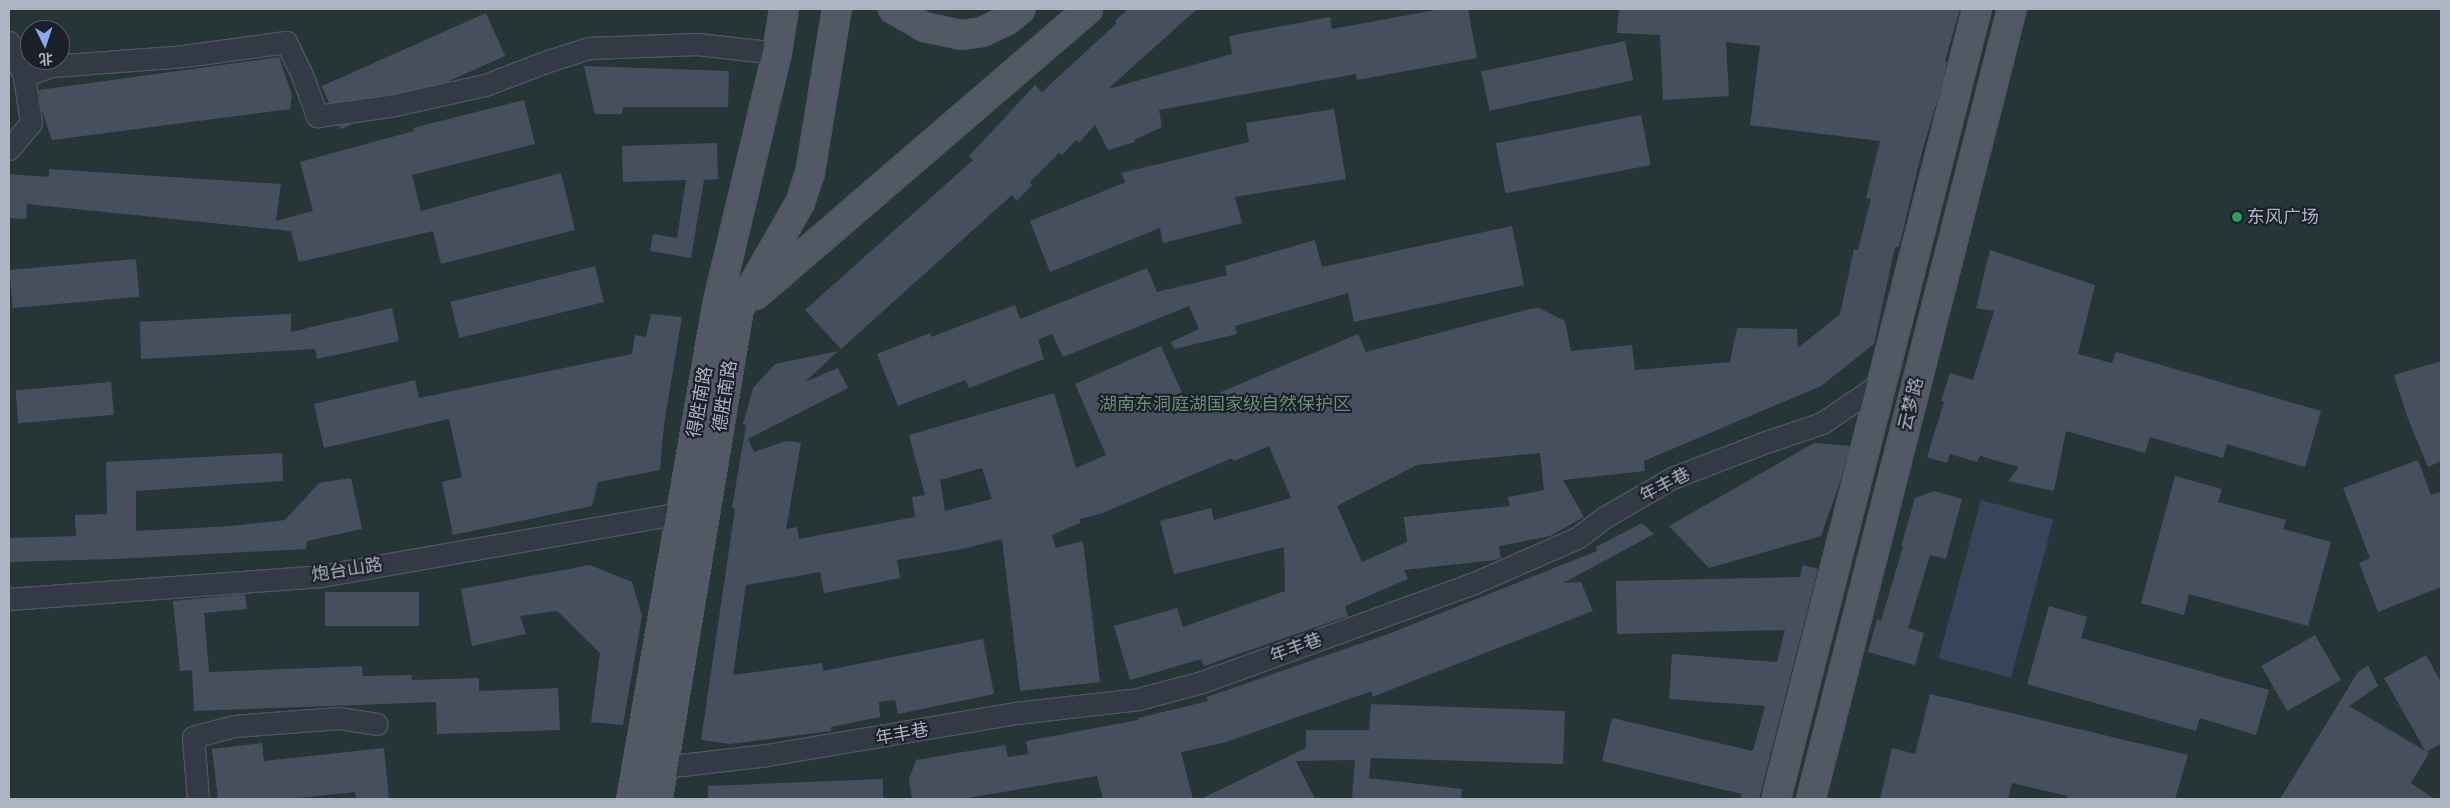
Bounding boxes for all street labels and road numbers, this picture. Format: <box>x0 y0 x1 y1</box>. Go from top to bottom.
street label: 德胜南路 <box>709 359 741 433</box>
street label: 得胜南路 <box>683 365 717 439</box>
street label: 云梦路 <box>1894 375 1928 433</box>
street label: 年丰巷 <box>1636 463 1694 507</box>
street label: 炮台山路 <box>310 554 384 586</box>
street label: 年丰巷 <box>1267 629 1325 667</box>
street label: 年丰巷 <box>874 719 930 749</box>

